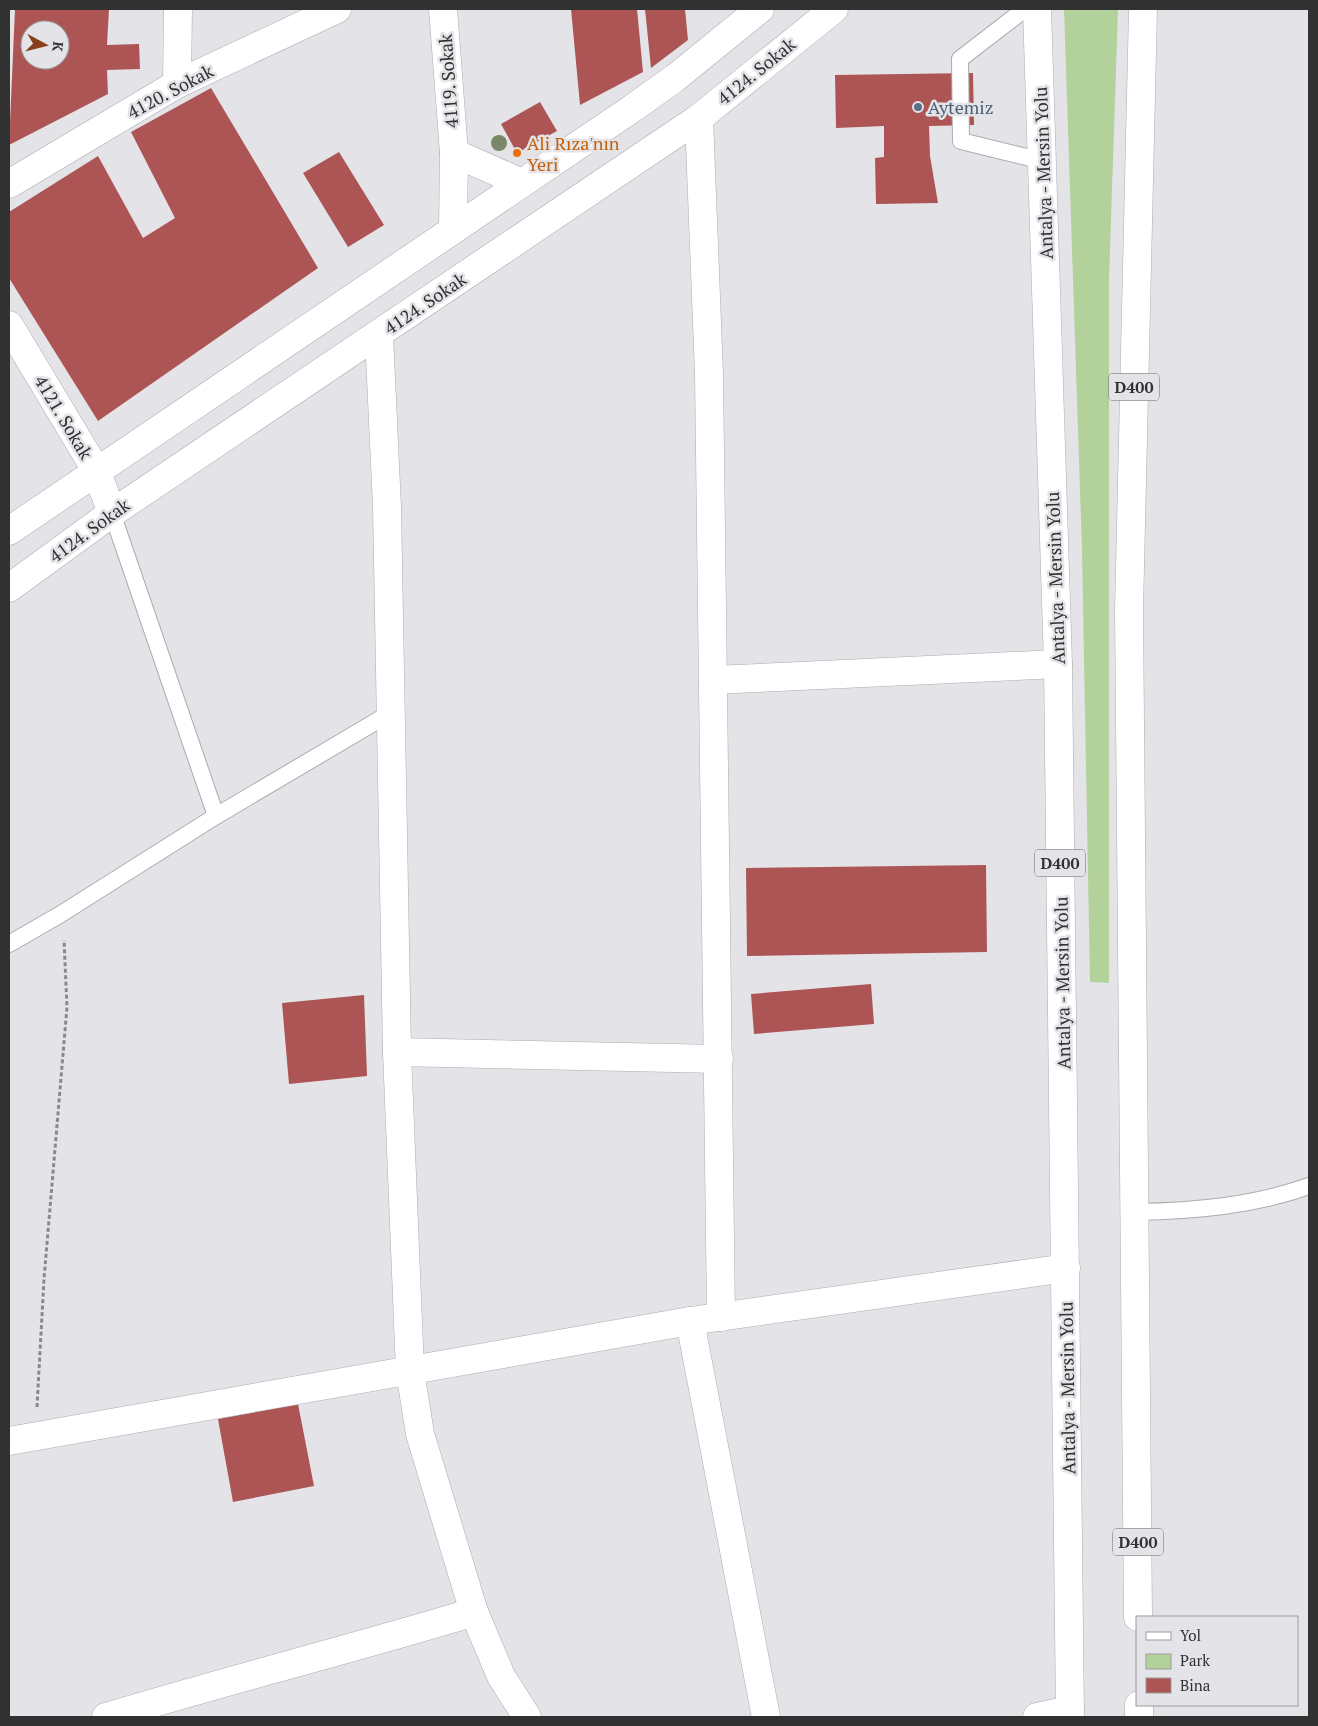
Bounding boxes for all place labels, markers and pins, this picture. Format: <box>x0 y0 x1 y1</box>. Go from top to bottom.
place label: Aytemiz <box>928 95 994 119</box>
marker: Aytemiz <box>912 101 924 113</box>
place label: Ali Rıza'nın Yeri <box>527 131 620 176</box>
marker: Ali Rıza'nın Yeri <box>511 147 523 159</box>

